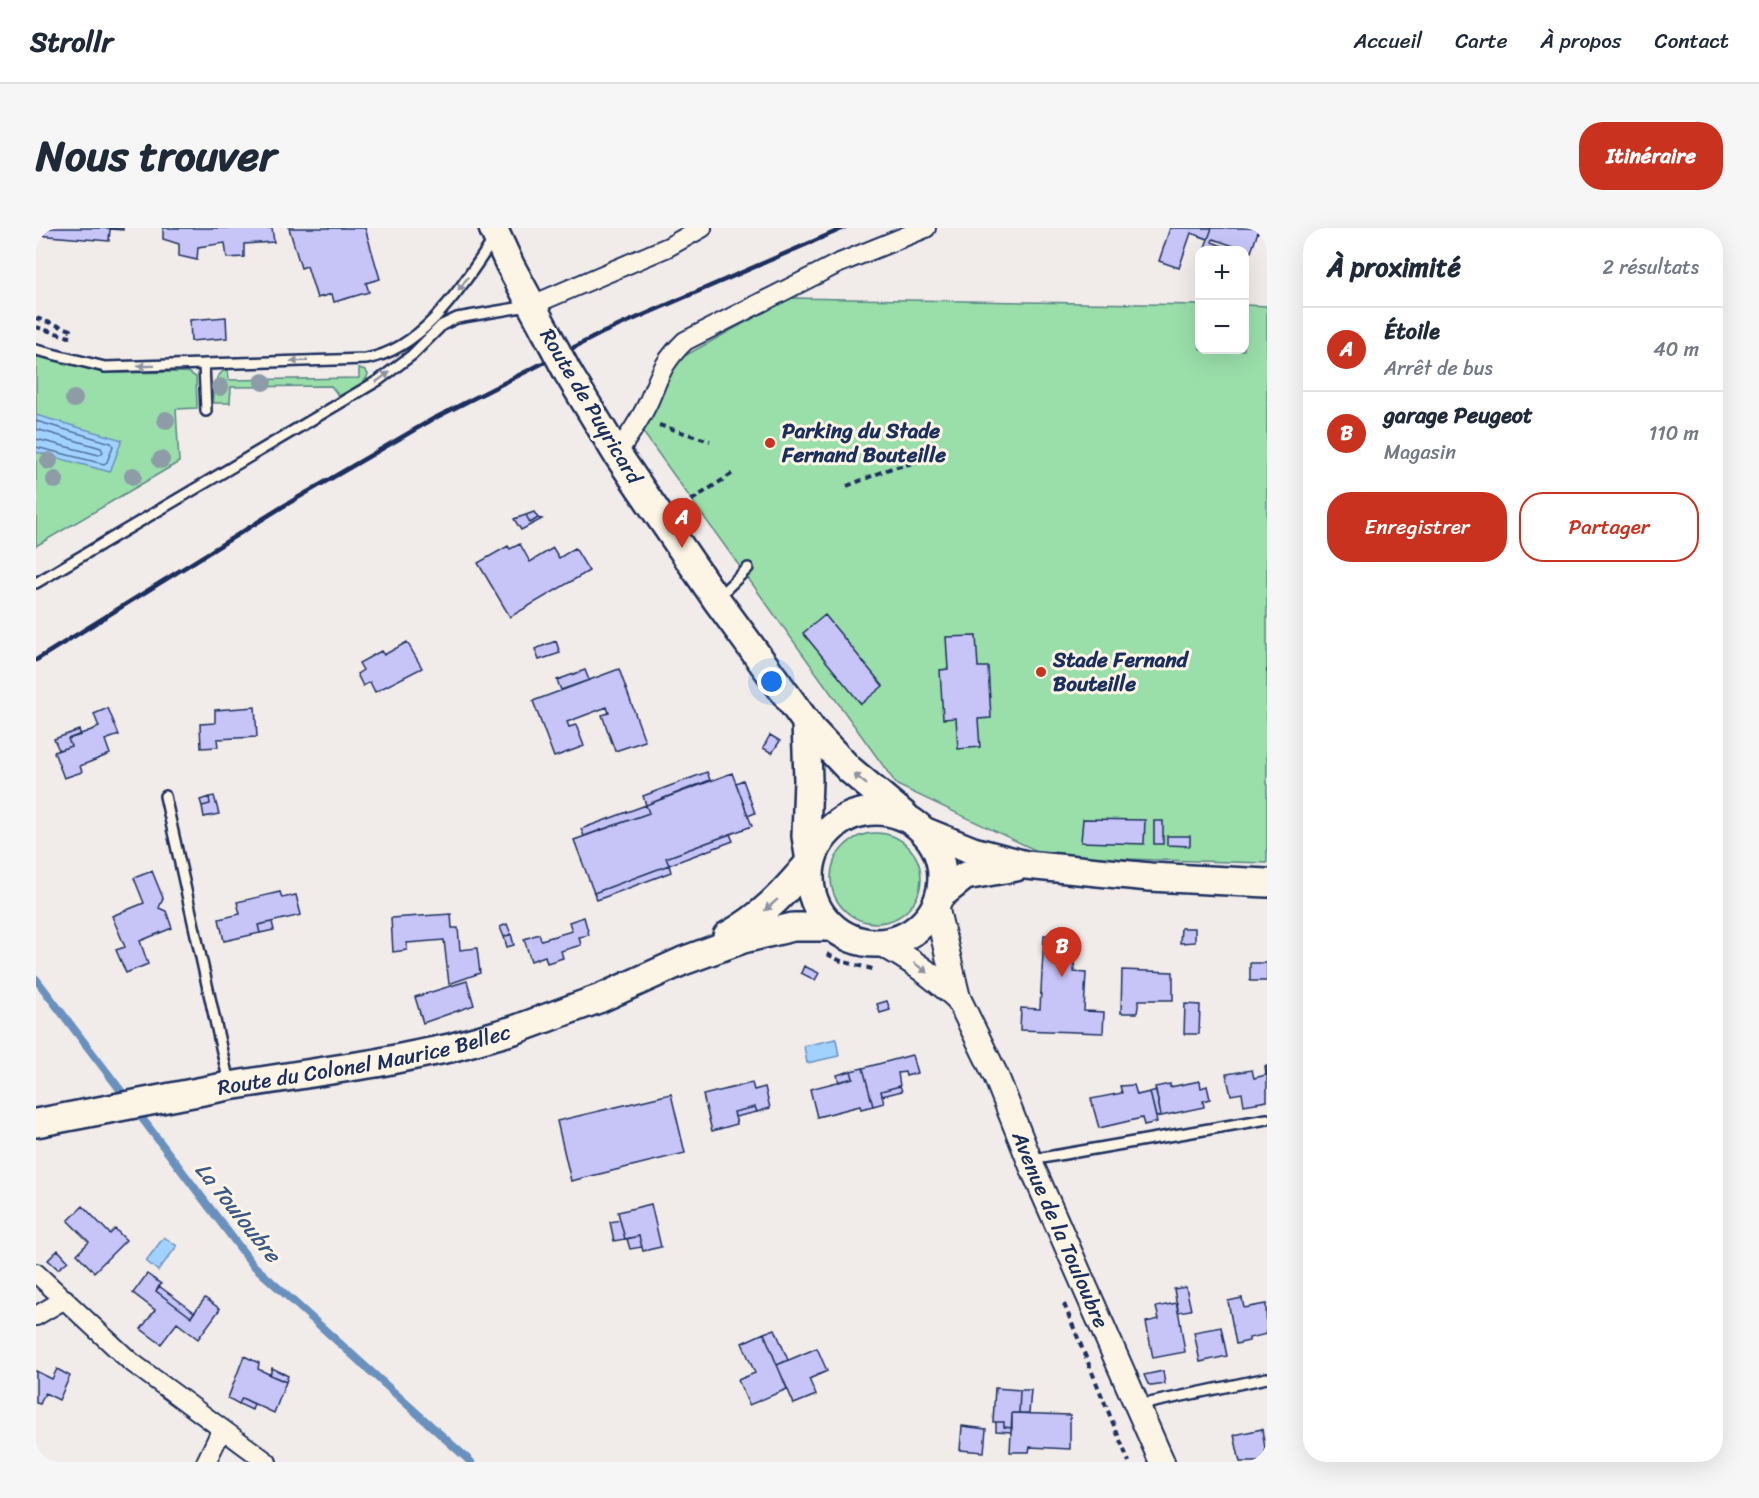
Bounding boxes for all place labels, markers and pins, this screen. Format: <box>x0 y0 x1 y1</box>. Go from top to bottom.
place label: Parking du Stade Fernand Bouteille <box>781 412 946 474</box>
marker: Parking du Stade Fernand Bouteille <box>763 436 777 450</box>
pin: A <box>662 498 702 548</box>
place label: Stade Fernand Bouteille <box>1052 641 1190 703</box>
marker: Stade Fernand Bouteille <box>1034 665 1048 679</box>
pin: B <box>1042 928 1082 977</box>

